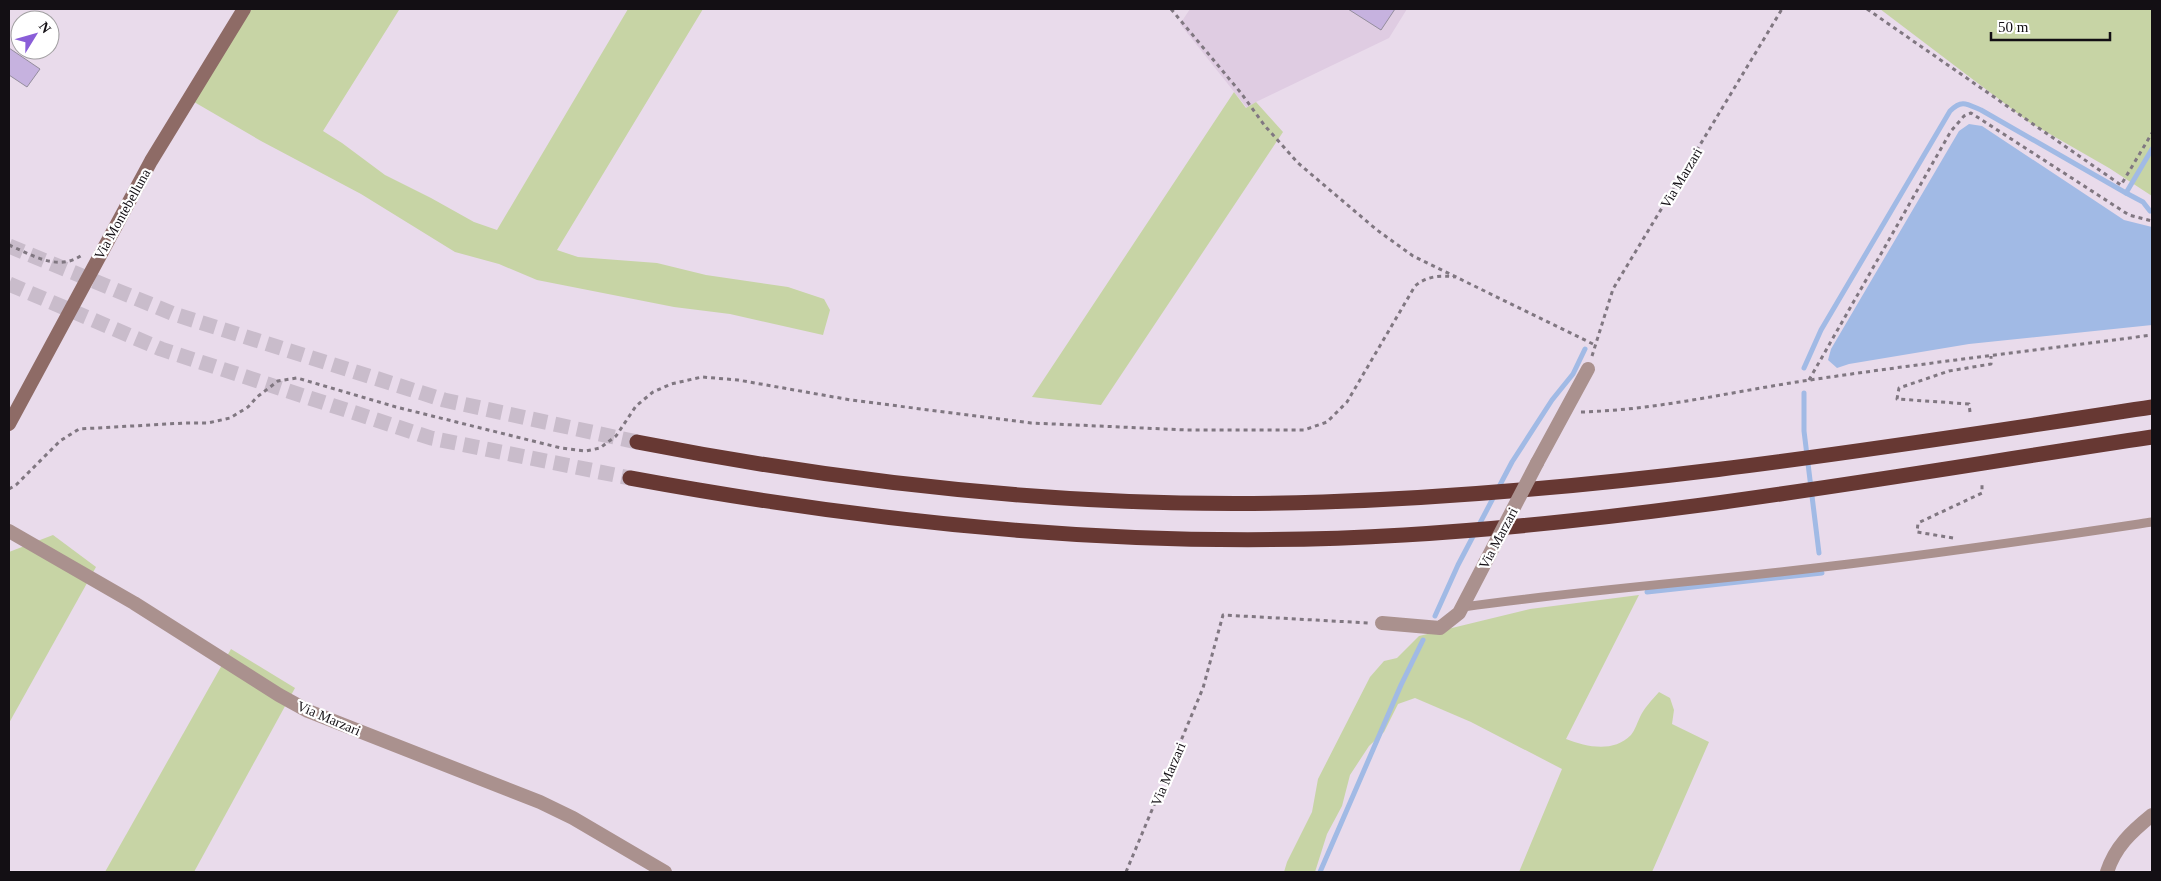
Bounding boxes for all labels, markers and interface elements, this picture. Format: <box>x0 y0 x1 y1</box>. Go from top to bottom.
north arrow <box>10 10 60 60</box>
scale bar <box>1991 10 2110 42</box>
text: N <box>36 19 54 36</box>
text: 50 m <box>1998 19 2029 35</box>
street label: Via Marzari <box>1658 146 1705 211</box>
street label: Via Montebelluna <box>91 166 154 262</box>
street label: Via Marzari <box>1476 505 1521 571</box>
street label: Via Marzari <box>295 698 363 739</box>
street label: Via Marzari <box>1148 740 1189 808</box>

